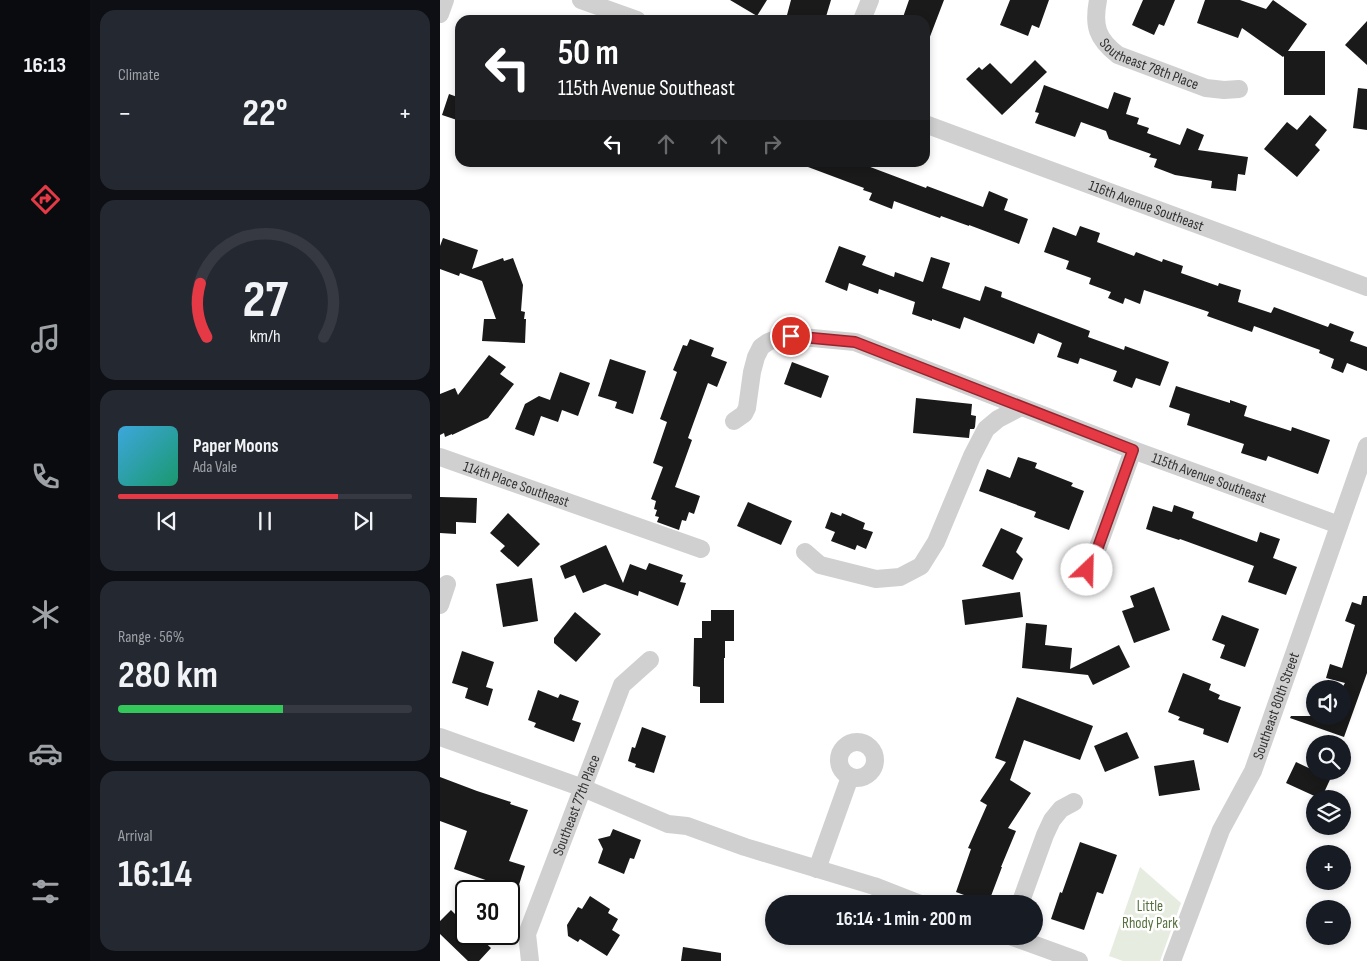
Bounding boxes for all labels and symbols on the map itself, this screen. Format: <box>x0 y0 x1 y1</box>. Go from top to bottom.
street label: Southeast 78th Place <box>1095 34 1201 94</box>
street label: 116th Avenue Southeast <box>1086 176 1207 236</box>
pin <box>770 315 812 357</box>
street label: 115th Avenue Southeast <box>1149 448 1269 507</box>
street label: 114th Place Southeast <box>461 456 572 512</box>
position arrow <box>1060 543 1112 595</box>
street label: Southeast 80th Street <box>1248 649 1304 762</box>
street label: Southeast 77th Place <box>548 752 604 858</box>
speed limit sign: 30 <box>455 880 520 945</box>
park label: Little Rhody Park <box>1122 897 1178 933</box>

